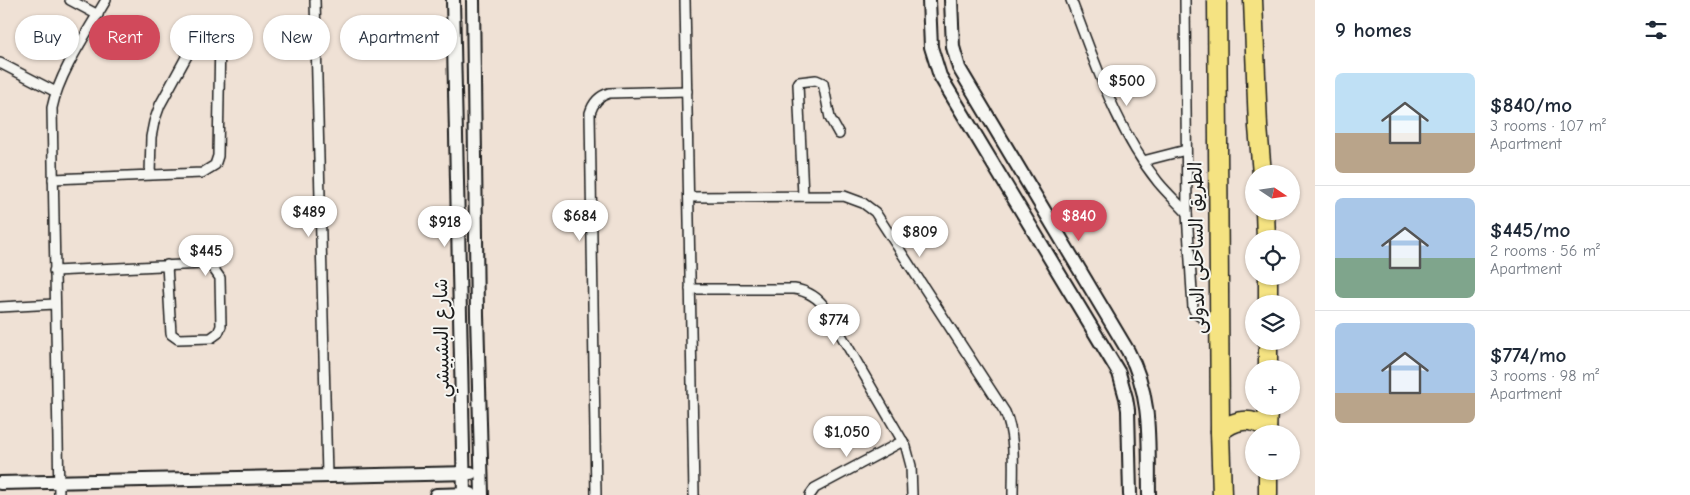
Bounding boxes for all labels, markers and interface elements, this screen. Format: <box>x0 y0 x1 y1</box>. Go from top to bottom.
chip: Buy <box>15 15 79 60</box>
chip: Rent <box>89 15 160 60</box>
chip: Filters <box>170 15 253 60</box>
chip: New <box>263 15 330 60</box>
chip: Apartment <box>340 15 457 60</box>
icon: filters <box>1642 16 1670 44</box>
text: 9 homes <box>1335 18 1411 42</box>
pin: $500 <box>1097 64 1157 107</box>
text: $500 <box>1109 72 1145 90</box>
icon: home <box>1375 93 1435 153</box>
text: $840/mo <box>1490 93 1572 117</box>
text: 3 rooms · 107 m² <box>1490 117 1606 135</box>
text: Apartment <box>1490 135 1562 153</box>
street label: الطريق الساحلى الدولى <box>1184 162 1211 334</box>
north arrow <box>1245 165 1300 220</box>
map controls <box>1245 165 1300 480</box>
pin: $489 <box>279 196 339 238</box>
pin: $684 <box>550 200 610 242</box>
pin: $840 <box>1049 200 1109 242</box>
text: $489 <box>292 203 326 221</box>
pin: $918 <box>415 206 475 248</box>
text: $684 <box>563 207 597 225</box>
text: $840 <box>1062 207 1096 225</box>
text: $918 <box>429 213 461 231</box>
pin: $809 <box>890 216 950 258</box>
icon: home <box>1375 218 1435 278</box>
text: $445/mo <box>1490 218 1570 242</box>
text: $809 <box>902 223 938 241</box>
button: locate <box>1245 230 1300 285</box>
pin: $445 <box>176 234 236 277</box>
text: $445 <box>189 242 223 260</box>
text: 2 rooms · 56 m² <box>1490 242 1600 260</box>
text: Apartment <box>1490 260 1562 278</box>
street label: شارع البشبيشي <box>430 278 459 398</box>
button: layers <box>1245 295 1300 350</box>
pin: $774 <box>804 304 864 346</box>
text: $774 <box>819 311 849 329</box>
icon: home <box>1375 343 1435 403</box>
text: $774/mo <box>1490 343 1566 367</box>
button: + <box>1245 360 1300 415</box>
text: 3 rooms · 98 m² <box>1490 367 1599 385</box>
text: Apartment <box>1490 385 1562 403</box>
pin: $1,050 <box>806 416 888 458</box>
text: $1,050 <box>824 423 870 441</box>
button: − <box>1245 425 1300 480</box>

